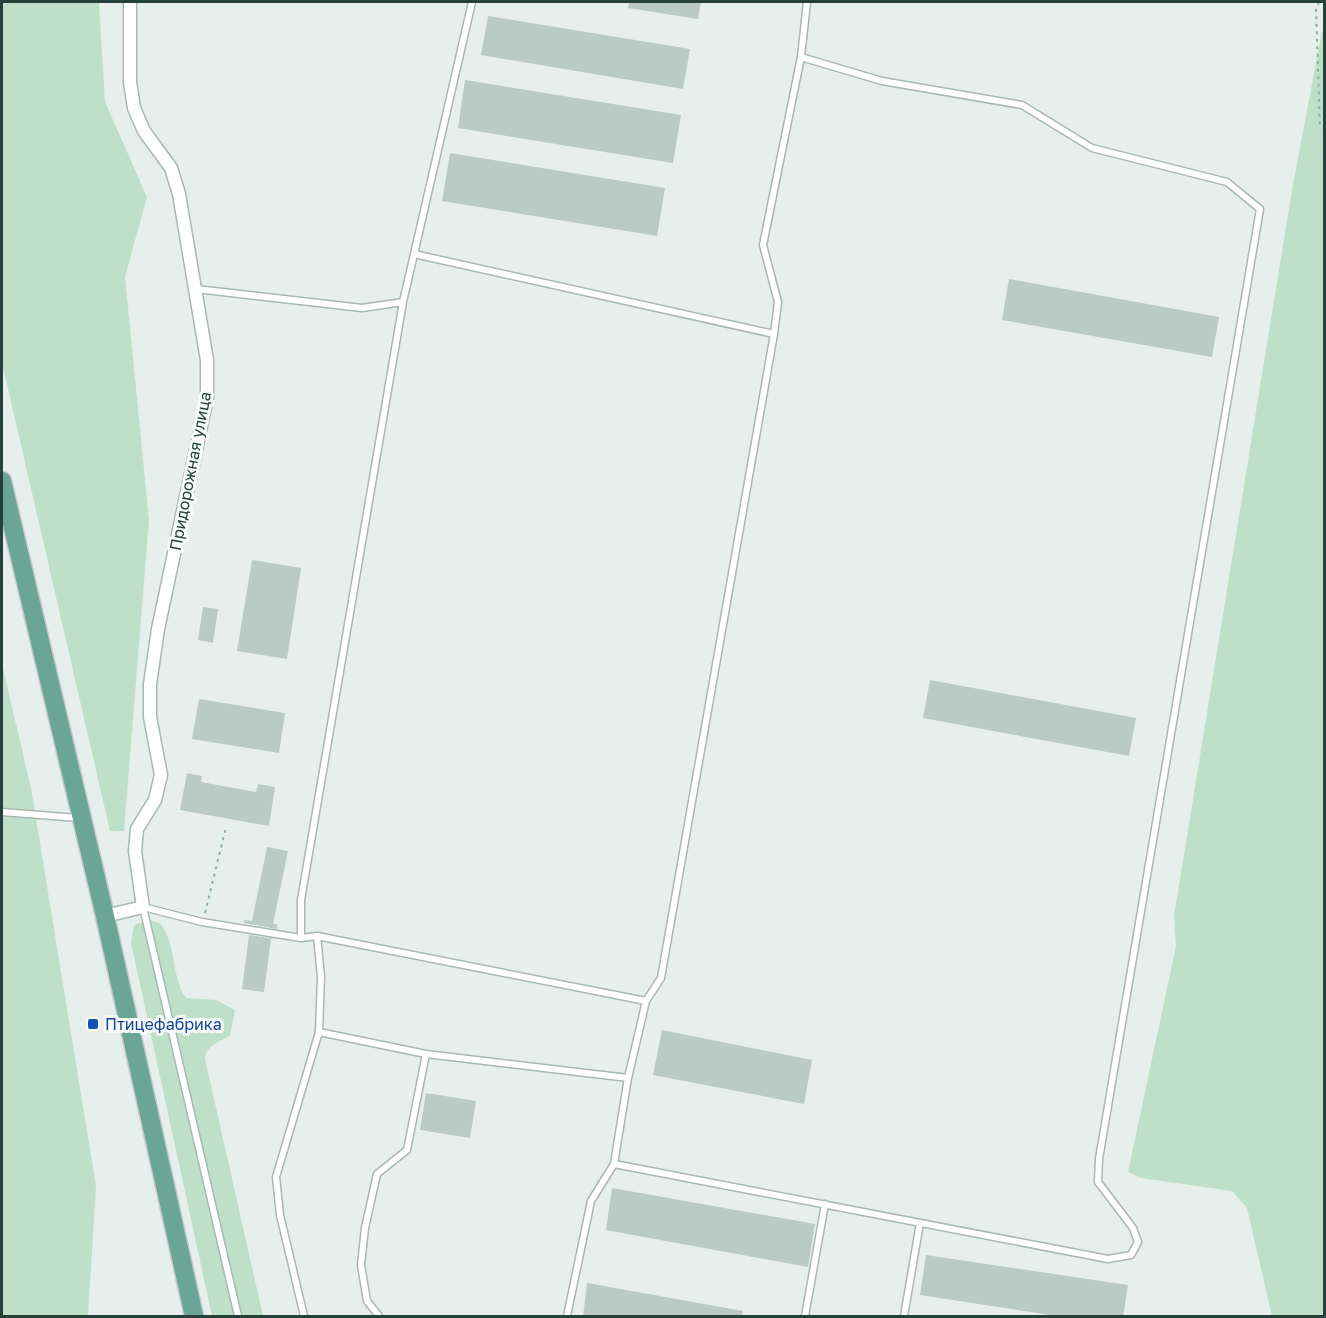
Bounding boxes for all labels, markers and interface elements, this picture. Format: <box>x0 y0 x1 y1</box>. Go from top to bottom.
street label: Придорожная улица <box>165 390 215 552</box>
place label: Птицефабрика <box>105 1014 222 1034</box>
marker: Птицефабрика <box>86 1017 100 1031</box>

